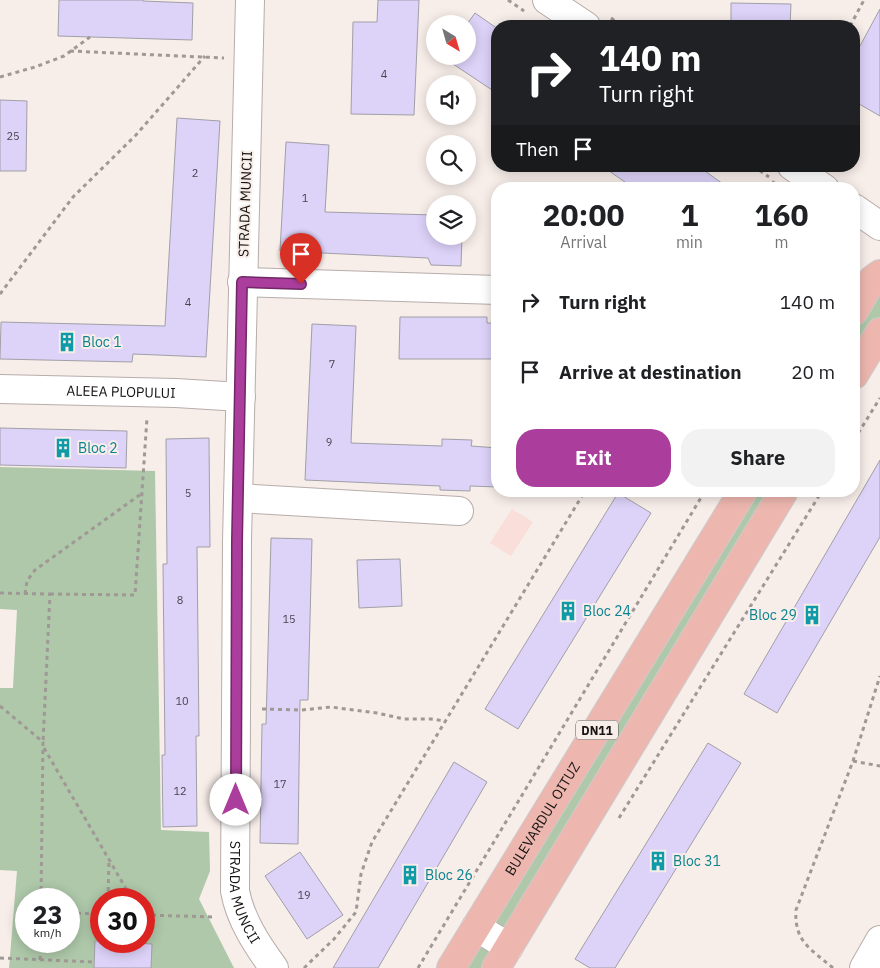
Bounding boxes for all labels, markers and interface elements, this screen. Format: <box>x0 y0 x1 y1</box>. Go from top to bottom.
north arrow <box>426 15 476 65</box>
map controls <box>426 15 476 245</box>
text: 140 m <box>599 35 702 81</box>
icon: right <box>516 40 581 105</box>
house number: 4 <box>381 67 388 81</box>
button: sound <box>426 75 476 125</box>
text: Turn right <box>599 79 694 108</box>
house number: 25 <box>6 129 20 143</box>
button: search <box>426 135 476 185</box>
icon: arrive <box>569 135 597 163</box>
text: Then <box>516 137 559 161</box>
street label: STRADA MUNCII <box>234 151 256 257</box>
house number: 2 <box>192 166 198 180</box>
house number: 1 <box>302 191 309 205</box>
button: layers <box>426 195 476 245</box>
text: 20:00 <box>543 195 624 234</box>
text: 1 <box>680 195 698 234</box>
text: 160 <box>754 195 808 234</box>
text: Arrival <box>560 232 607 252</box>
text: min <box>676 232 703 252</box>
text: m <box>774 232 788 252</box>
pin <box>280 233 322 284</box>
icon: arrive <box>287 240 315 268</box>
icon: right <box>516 288 544 316</box>
text: Turn right <box>559 290 646 314</box>
text: 140 m <box>780 290 835 314</box>
house number: 4 <box>185 295 192 309</box>
building icon: Bloc 1 <box>56 331 78 353</box>
place label: Bloc 1 <box>82 333 122 351</box>
house number: 7 <box>329 357 335 371</box>
icon: arrive <box>516 358 544 386</box>
text: Arrive at destination <box>559 360 742 384</box>
text: 20 m <box>791 360 835 384</box>
street label: ALEEA PLOPULUI <box>66 382 176 402</box>
button: Exit <box>516 429 671 487</box>
button: Share <box>681 429 835 487</box>
house number: 9 <box>326 435 332 449</box>
building icon: Bloc 2 <box>52 437 74 459</box>
place label: Bloc 2 <box>78 439 118 457</box>
house number: 5 <box>185 486 191 500</box>
house number: 8 <box>177 593 183 607</box>
building icon: Bloc 24 <box>557 600 579 622</box>
place label: Bloc 24 <box>583 602 631 620</box>
building icon: Bloc 29 <box>801 604 823 626</box>
place label: Bloc 29 <box>749 606 797 624</box>
house number: 15 <box>282 612 296 626</box>
house number: 10 <box>175 694 189 708</box>
road number: DN11 <box>576 720 618 740</box>
street label: BULEVARDUL OITUZ <box>501 759 584 879</box>
position arrow <box>209 773 261 825</box>
house number: 17 <box>273 777 287 791</box>
house number: 12 <box>173 784 187 798</box>
street label: STRADA MUNCII <box>226 841 264 947</box>
building icon: Bloc 31 <box>647 850 669 872</box>
place label: Bloc 31 <box>673 852 721 870</box>
building icon: Bloc 26 <box>399 864 421 886</box>
place label: Bloc 26 <box>425 866 473 884</box>
speed limit sign: 30 <box>90 888 155 953</box>
house number: 19 <box>297 888 311 902</box>
text: 23 <box>32 898 63 931</box>
text: km/h <box>33 925 62 940</box>

